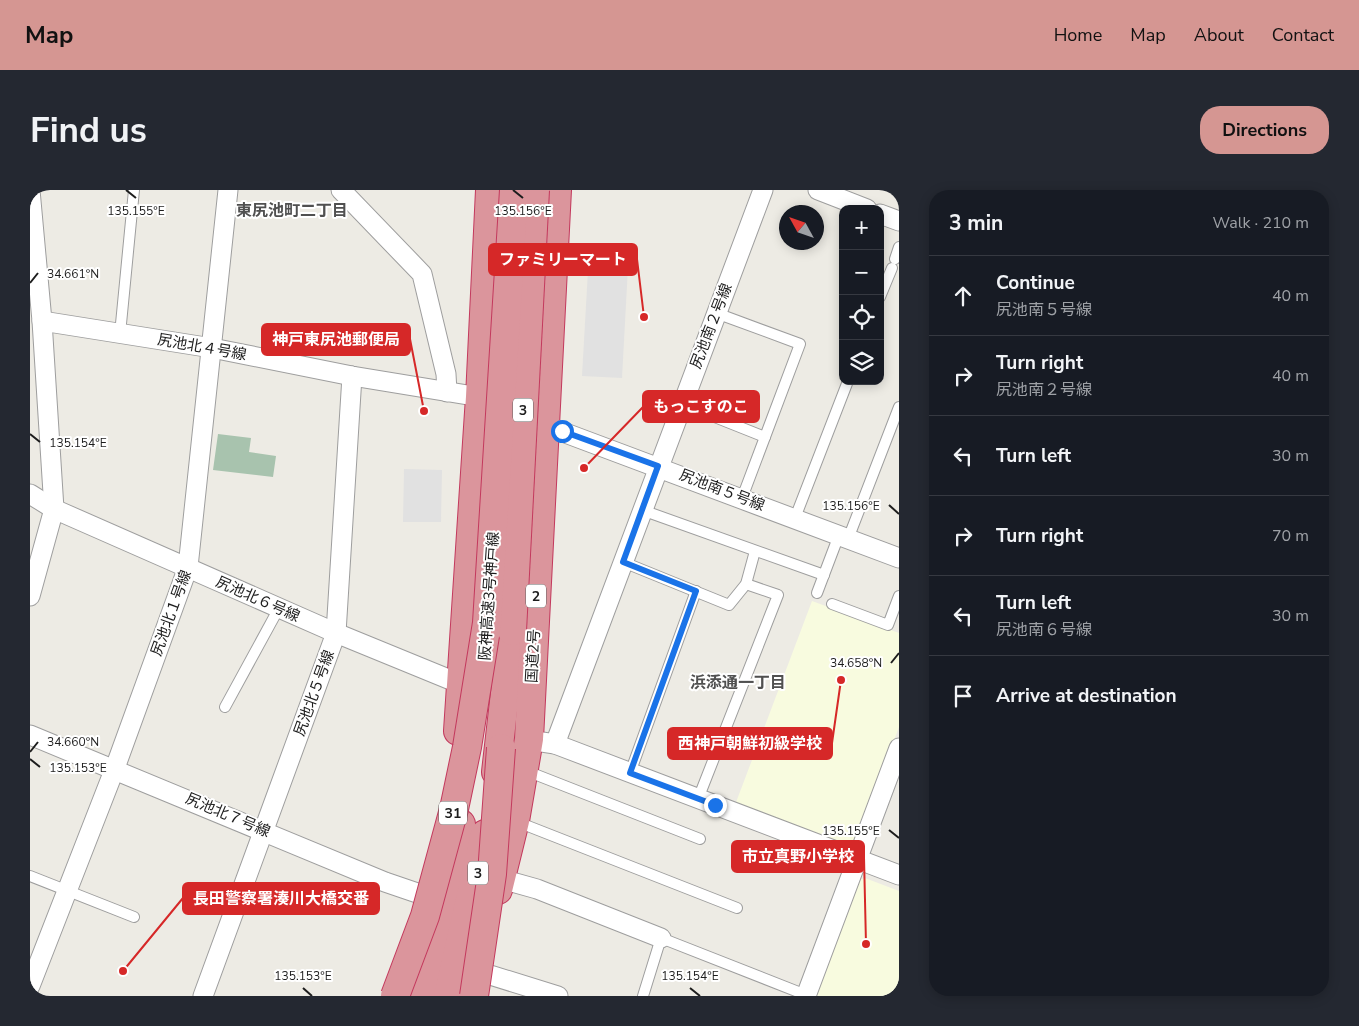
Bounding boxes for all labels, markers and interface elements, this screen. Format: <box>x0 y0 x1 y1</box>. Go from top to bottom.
text: Map <box>25 19 73 51</box>
text: Home <box>1054 23 1102 47</box>
text: Map <box>1130 23 1166 47</box>
text: About <box>1194 23 1244 47</box>
text: Contact <box>1272 23 1334 47</box>
button: Directions <box>1200 106 1329 154</box>
text: Find us <box>30 107 147 154</box>
district label: 東尻池町二丁目 <box>236 200 348 222</box>
text: 135.155°E <box>107 203 165 219</box>
text: 135.156°E <box>494 203 552 219</box>
north arrow <box>779 205 824 250</box>
map controls <box>839 205 884 385</box>
button: + <box>839 205 884 250</box>
text: 3 min <box>949 209 1003 237</box>
text: Walk · 210 m <box>1213 212 1309 234</box>
callout: ファミリーマート <box>489 244 637 275</box>
text: ファミリーマート <box>499 249 627 271</box>
button: − <box>839 250 884 295</box>
text: 34.661°N <box>47 266 99 282</box>
text: Continue <box>996 270 1075 296</box>
street label: 尻池南２号線 <box>686 280 736 372</box>
icon: ahead <box>949 282 977 310</box>
text: 40 m <box>1272 285 1309 307</box>
button: locate <box>839 295 884 340</box>
text: 尻池南５号線 <box>996 299 1092 321</box>
callout: 神戸東尻池郵便局 <box>262 324 410 355</box>
street label: 尻池北４号線 <box>156 329 248 365</box>
text: 神戸東尻池郵便局 <box>272 329 400 351</box>
button: layers <box>839 340 884 385</box>
text: Turn right <box>996 350 1083 376</box>
icon: right <box>949 362 977 390</box>
text: 40 m <box>1272 365 1309 387</box>
text: 尻池南２号線 <box>996 379 1092 401</box>
callout: もっこすのこ <box>643 391 759 422</box>
text: もっこすのこ <box>653 396 749 418</box>
road number: 3 <box>513 398 533 422</box>
route start <box>551 420 574 443</box>
text: 135.154°E <box>49 435 107 451</box>
icon: left <box>949 442 977 470</box>
text: Turn left <box>996 443 1071 469</box>
text: 30 m <box>1272 445 1309 467</box>
street label: 尻池南５号線 <box>676 465 768 515</box>
text: 135.156°E <box>822 498 880 514</box>
icon: right <box>949 522 977 550</box>
text: Turn right <box>996 523 1083 549</box>
text: 70 m <box>1272 525 1309 547</box>
street label: 阪神高速3号神戸線 <box>475 531 503 661</box>
street label: 尻池北１号線 <box>146 567 196 659</box>
street label: 尻池北６号線 <box>213 572 303 626</box>
road number: 2 <box>526 584 546 608</box>
text: Turn left <box>996 590 1071 616</box>
icon: left <box>949 602 977 630</box>
text: 30 m <box>1272 605 1309 627</box>
text: 尻池南６号線 <box>996 619 1092 641</box>
street label: 国道2号 <box>522 629 544 683</box>
street label: 尻池北５号線 <box>289 647 339 739</box>
text: 34.658°N <box>830 655 882 671</box>
district label: 浜添通一丁目 <box>690 672 786 694</box>
icon: arrive <box>949 682 977 710</box>
text: Arrive at destination <box>996 683 1177 709</box>
callout: 西神戸朝鮮初級学校 <box>668 728 832 759</box>
text: 西神戸朝鮮初級学校 <box>678 733 822 755</box>
text: 34.660°N <box>47 734 99 750</box>
text: 135.153°E <box>49 760 107 776</box>
street label: 尻池北７号線 <box>183 788 273 842</box>
route end <box>704 794 727 817</box>
road number: 31 <box>439 802 467 824</box>
text: 135.155°E <box>822 823 880 839</box>
callout: 市立真野小学校 <box>732 841 864 872</box>
text: 市立真野小学校 <box>742 846 854 868</box>
road number: 3 <box>468 861 488 884</box>
callout: 長田警察署湊川大橋交番 <box>183 883 379 914</box>
text: 長田警察署湊川大橋交番 <box>193 888 369 910</box>
text: 135.153°E <box>274 968 332 984</box>
text: 135.154°E <box>661 968 719 984</box>

